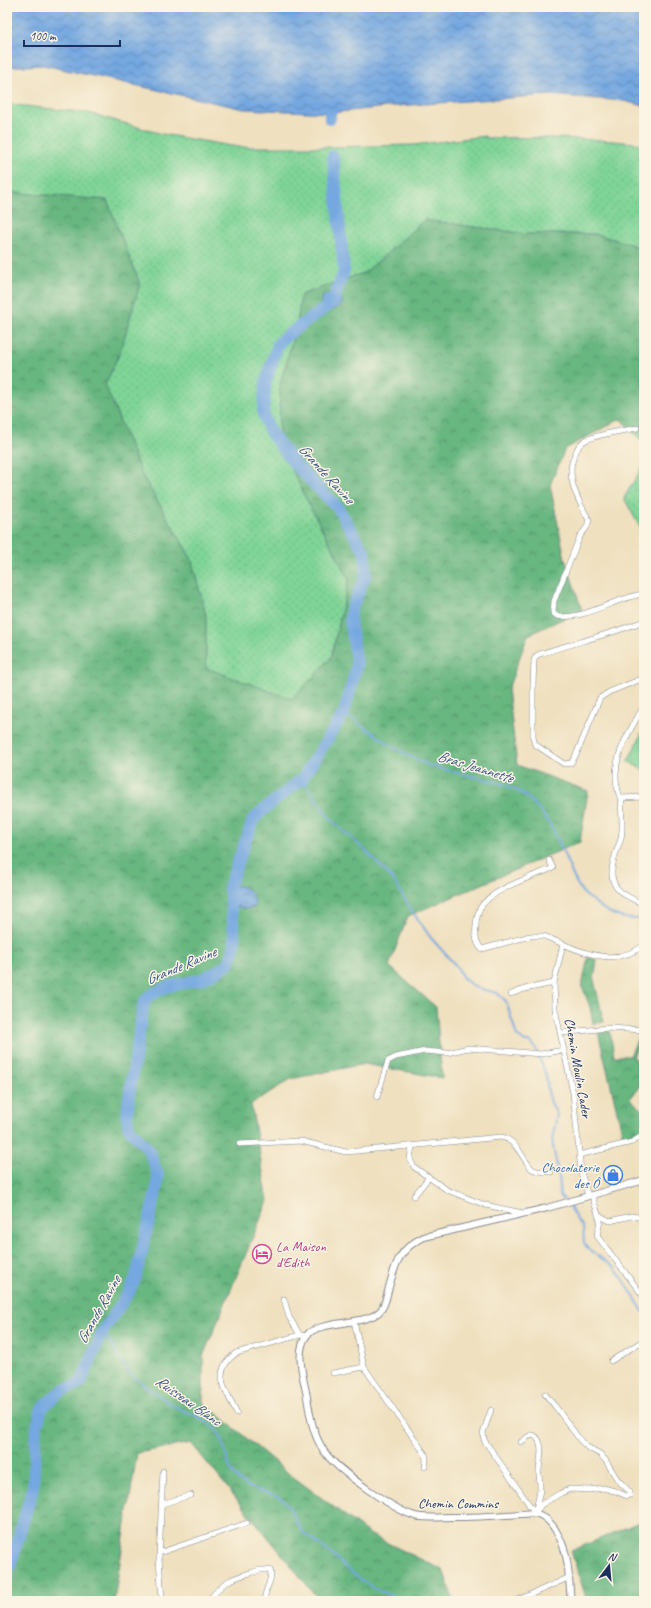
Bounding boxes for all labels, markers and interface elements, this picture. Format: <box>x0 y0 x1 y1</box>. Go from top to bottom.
scale bar <box>24 22 120 48</box>
text: 100 m <box>30 28 57 44</box>
water label: Grande Ravine <box>294 440 359 509</box>
water label: Bras Jeannette <box>435 747 517 788</box>
water label: Grande Ravine <box>143 942 221 989</box>
street label: Chemin Moulin Cader <box>561 1017 595 1121</box>
place label: Chocolaterie des Ô <box>542 1159 601 1192</box>
shop icon: Chocolaterie des Ô <box>602 1164 624 1186</box>
place label: La Maison d'Edith <box>276 1238 326 1271</box>
hotel icon: La Maison d'Edith <box>251 1243 273 1265</box>
water label: Grande Ravine <box>73 1271 126 1347</box>
water label: Ruisseau Blanc <box>152 1372 226 1431</box>
street label: Chemin Commins <box>418 1495 499 1512</box>
north arrow <box>589 1546 629 1586</box>
text: N <box>607 1549 619 1565</box>

